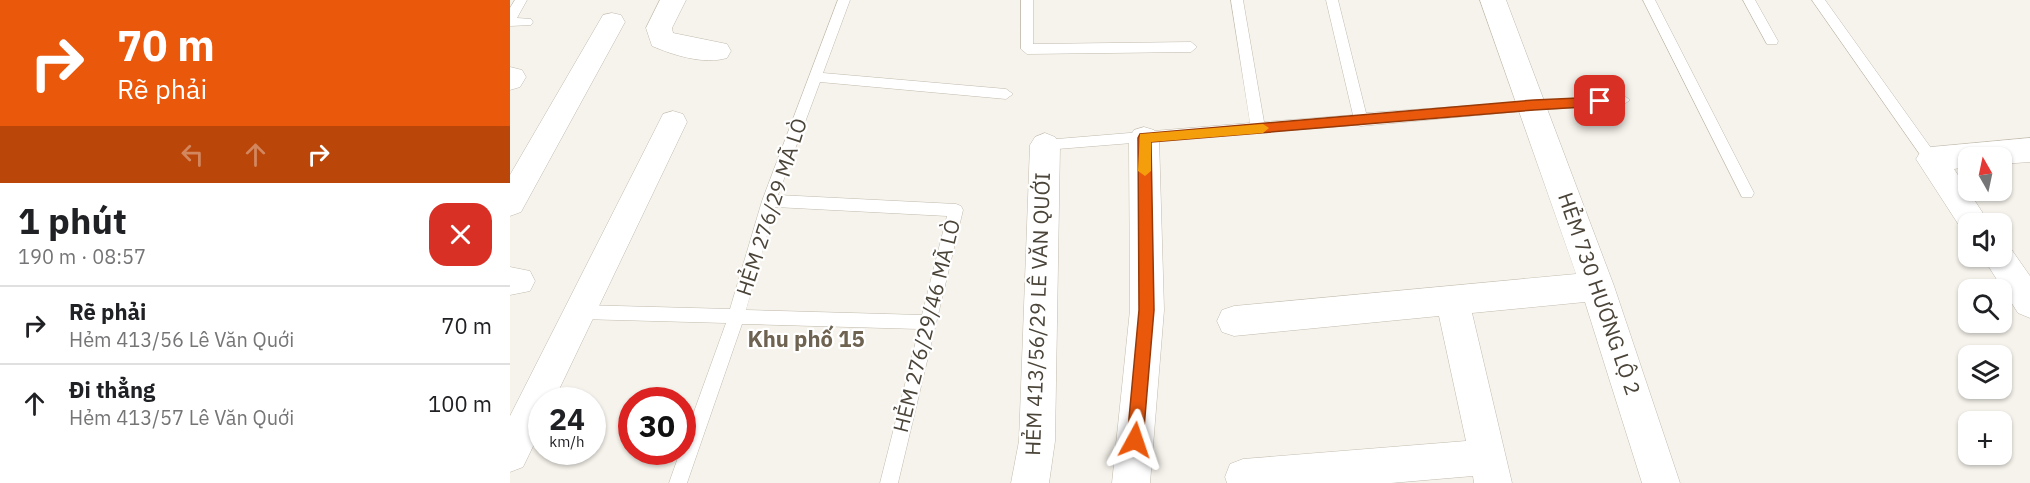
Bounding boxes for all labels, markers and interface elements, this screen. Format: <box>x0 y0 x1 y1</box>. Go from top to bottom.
text: 70 m <box>117 18 215 73</box>
icon: right <box>18 24 96 102</box>
text: Rẽ phải <box>117 71 207 106</box>
pin <box>1574 75 1625 126</box>
icon: arrive <box>1583 84 1616 117</box>
street label: HẺM 276/29 MÃ LÒ <box>729 114 813 299</box>
icon: left <box>176 138 209 171</box>
icon: ahead <box>239 138 272 171</box>
icon: right <box>302 138 335 171</box>
north arrow <box>1958 147 2012 201</box>
map controls <box>1958 147 2012 465</box>
street label: HẺM 413/56/29 LÊ VĂN QUỚI <box>1018 172 1056 456</box>
street label: HẺM 730 HƯƠNG LỘ 2 <box>1552 189 1648 399</box>
text: 1 phút <box>18 197 127 244</box>
button: close <box>429 203 492 266</box>
button: sound <box>1958 213 2012 267</box>
street label: HẺM 276/29/46 MÃ LÒ <box>886 216 966 435</box>
text: 190 m · 08:57 <box>18 243 146 270</box>
button: search <box>1958 279 2012 333</box>
text: Rẽ phải <box>69 297 146 326</box>
icon: right <box>18 309 51 342</box>
text: 70 m <box>441 311 492 340</box>
district label: Khu phố 15 <box>747 324 865 353</box>
text: Hẻm 413/56 Lê Văn Quới <box>69 326 294 353</box>
button: layers <box>1958 345 2012 399</box>
text: Đi thẳng <box>69 375 155 404</box>
icon: ahead <box>18 387 51 420</box>
speed limit sign: 30 <box>618 387 696 465</box>
text: 100 m <box>428 389 492 418</box>
text: 24 <box>549 399 585 438</box>
text: Hẻm 413/57 Lê Văn Quới <box>69 404 294 431</box>
position arrow <box>1103 408 1167 472</box>
button: + <box>1958 411 2012 465</box>
text: km/h <box>549 432 585 451</box>

